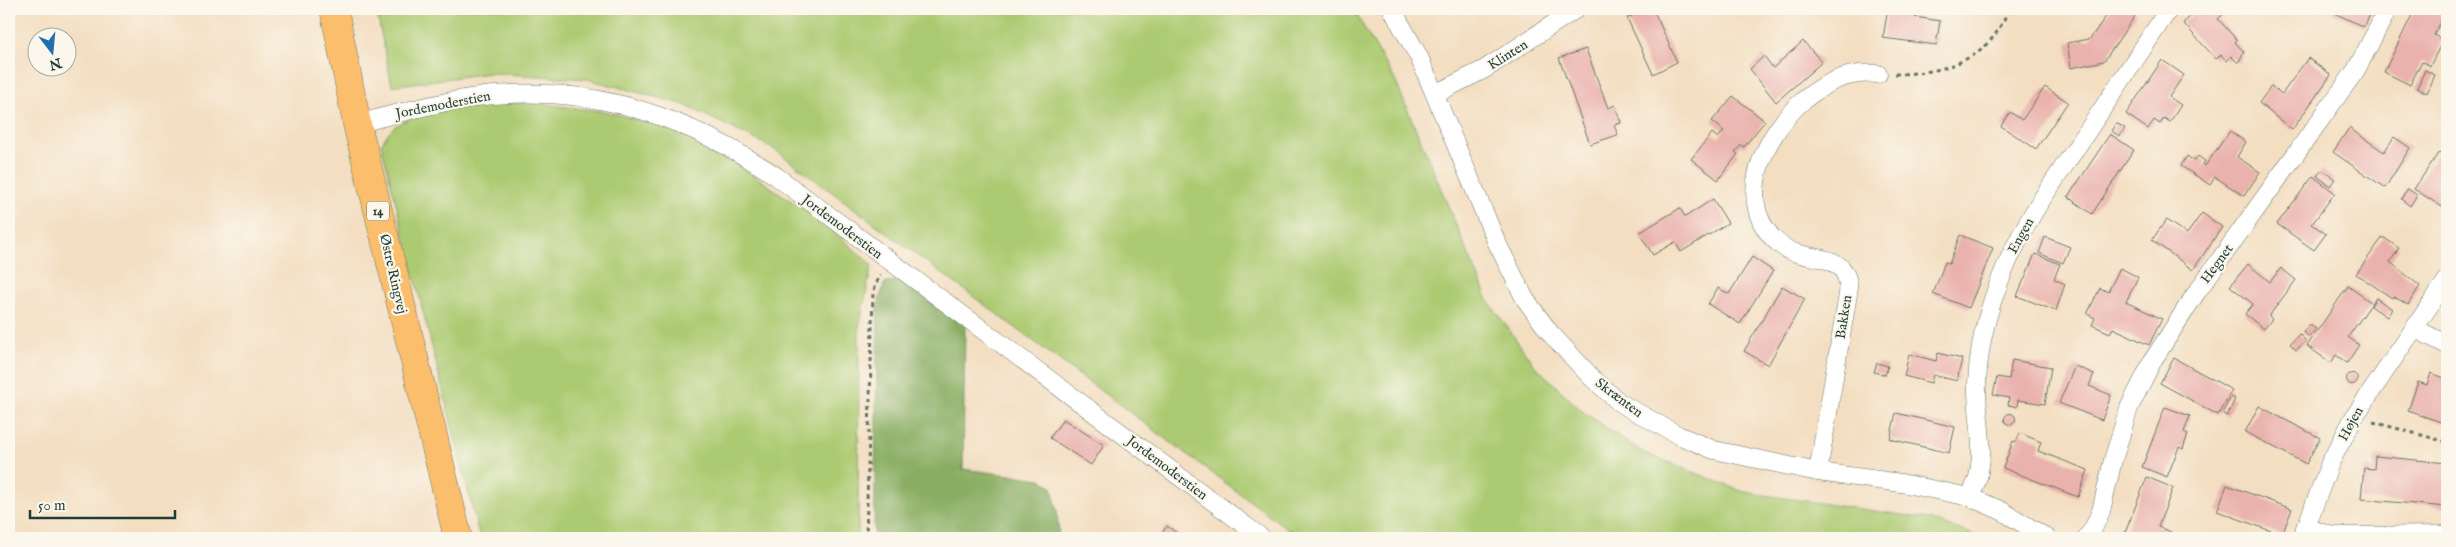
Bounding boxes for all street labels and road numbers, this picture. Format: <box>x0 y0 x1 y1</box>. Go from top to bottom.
street label: Klinten <box>1485 35 1532 74</box>
street label: Jordemoderstien <box>392 87 493 123</box>
street label: Jordemoderstien <box>796 190 886 264</box>
road number: 14 <box>367 202 389 220</box>
street label: Engen <box>2004 214 2038 257</box>
street label: Østre Ringvej <box>375 232 411 316</box>
street label: Hegnet <box>2197 241 2237 287</box>
street label: Bakken <box>1832 293 1856 340</box>
street label: Skrænten <box>1592 374 1647 422</box>
street label: Højen <box>2334 403 2368 444</box>
street label: Jordemoderstien <box>1121 431 1211 505</box>

